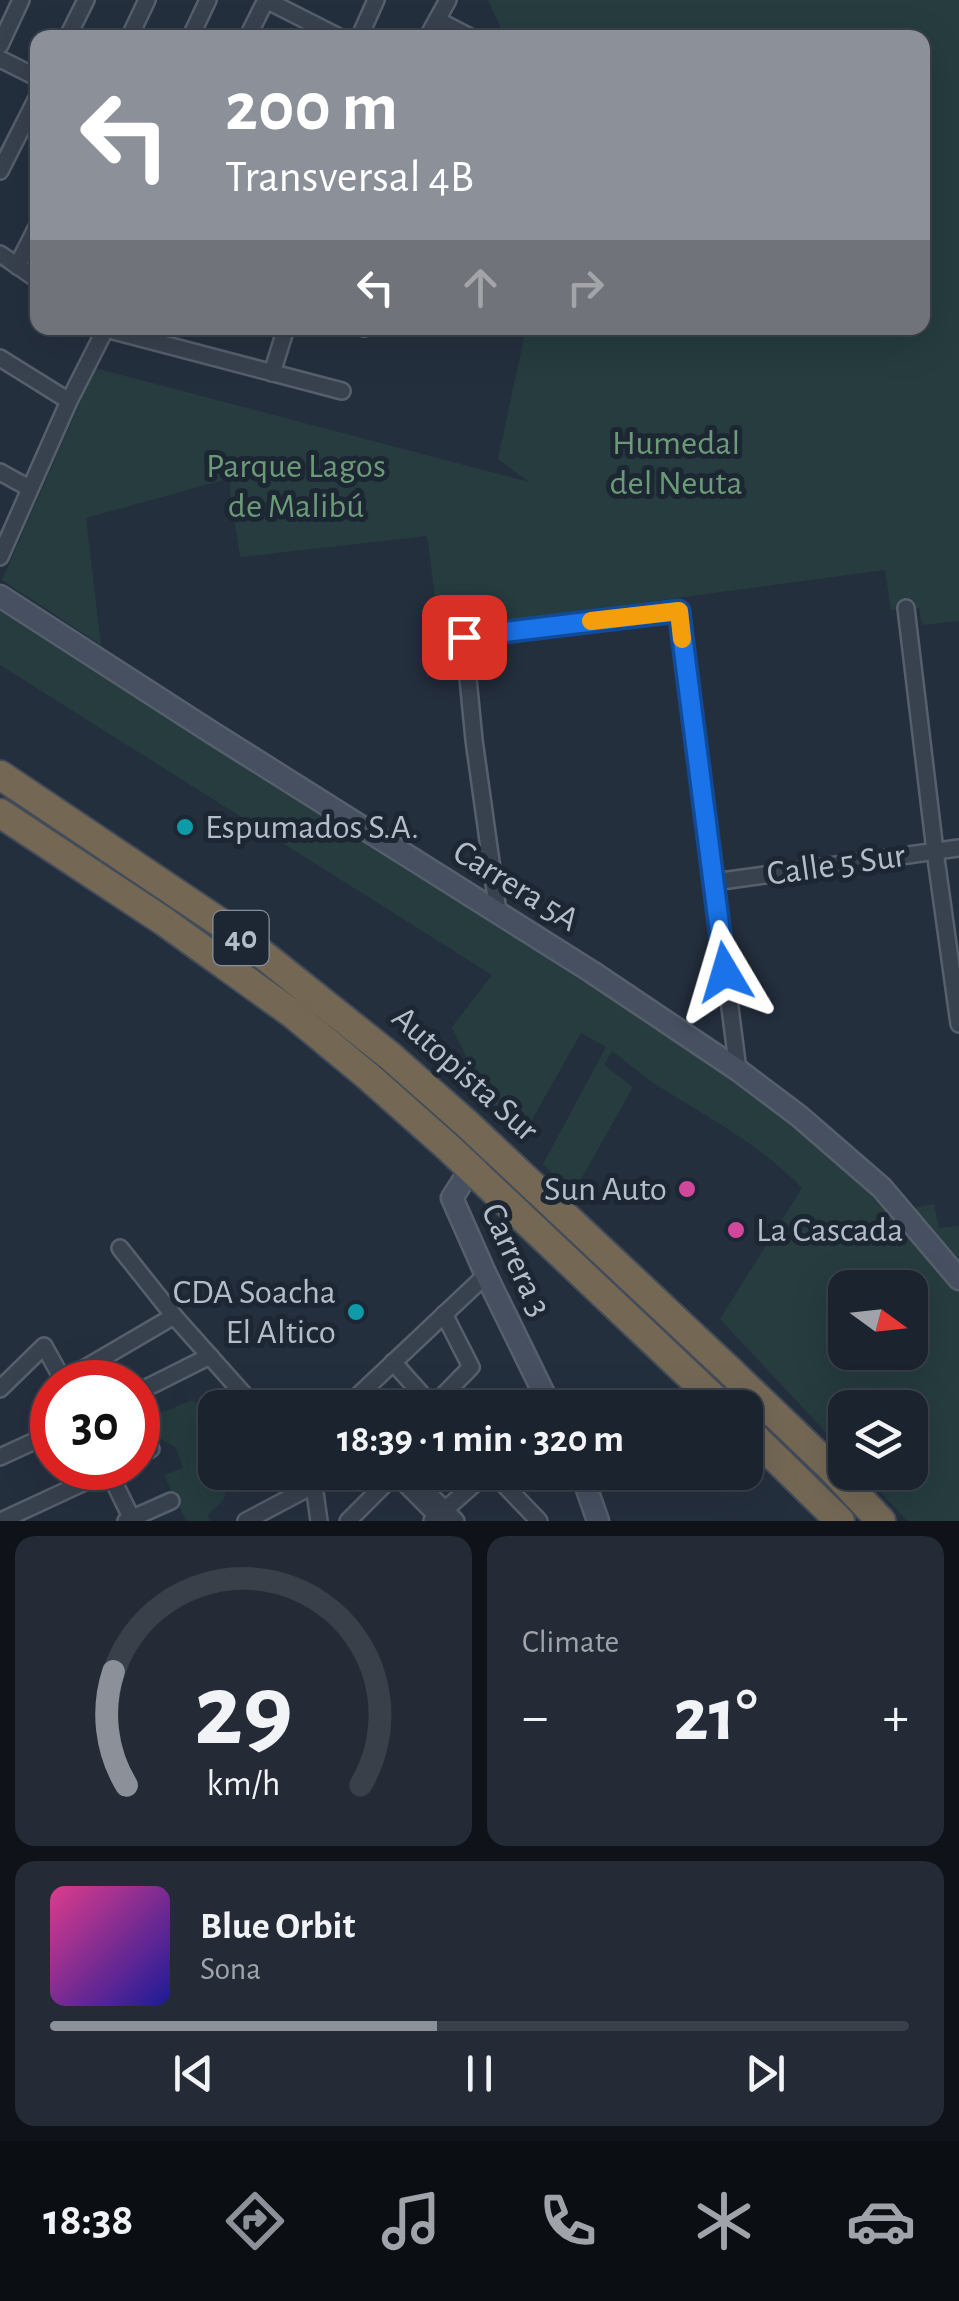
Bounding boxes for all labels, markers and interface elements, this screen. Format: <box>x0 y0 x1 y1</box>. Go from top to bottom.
icon: left <box>60 70 190 200</box>
text: 200 m <box>225 73 398 143</box>
text: Transversal 4B <box>225 155 474 200</box>
icon: left <box>348 260 403 315</box>
icon: ahead <box>453 260 508 315</box>
icon: right <box>558 260 613 315</box>
park label: Humedal del Neuta <box>609 426 743 501</box>
park label: Parque Lagos de Malibú <box>206 449 386 524</box>
pin <box>422 595 507 680</box>
icon: arrive <box>437 610 492 665</box>
place label: Espumados S.A. <box>205 810 419 845</box>
marker: Espumados S.A. <box>174 816 196 838</box>
street label: Carrera 5A <box>447 834 585 938</box>
street label: Calle 5 Sur <box>765 838 908 892</box>
road number: 40 <box>214 911 268 965</box>
position arrow <box>673 920 777 1024</box>
street label: Autopista Sur <box>385 1000 545 1149</box>
place label: Sun Auto <box>544 1172 667 1207</box>
marker: Sun Auto <box>676 1178 698 1200</box>
street label: Carrera 3 <box>475 1198 557 1322</box>
place label: La Cascada <box>756 1213 903 1248</box>
marker: La Cascada <box>725 1219 747 1241</box>
north arrow <box>828 1270 928 1370</box>
map controls <box>828 1270 928 1490</box>
place label: CDA Soacha El Altico <box>173 1275 336 1350</box>
marker: CDA Soacha El Altico <box>345 1301 367 1323</box>
speed limit sign: 30 <box>30 1360 160 1490</box>
button: layers <box>828 1390 928 1490</box>
text: 18:39 · 1 min · 320 m <box>337 1421 624 1459</box>
text: Climate <box>522 1626 619 1658</box>
text: 29 <box>194 1660 293 1764</box>
text: 21° <box>673 1679 758 1754</box>
text: − <box>522 1690 548 1745</box>
text: + <box>883 1690 909 1745</box>
text: km/h <box>207 1766 280 1802</box>
text: Blue Orbit <box>200 1908 355 1946</box>
text: Sona <box>200 1953 261 1985</box>
icon: previous <box>166 2046 221 2101</box>
icon: pause <box>452 2046 507 2101</box>
icon: next <box>738 2046 793 2101</box>
icon: directions <box>220 2186 290 2256</box>
icon: music <box>376 2186 446 2256</box>
icon: phone <box>533 2186 603 2256</box>
icon: climate <box>689 2186 759 2256</box>
icon: car <box>846 2186 916 2256</box>
text: 18:38 <box>43 2198 134 2243</box>

